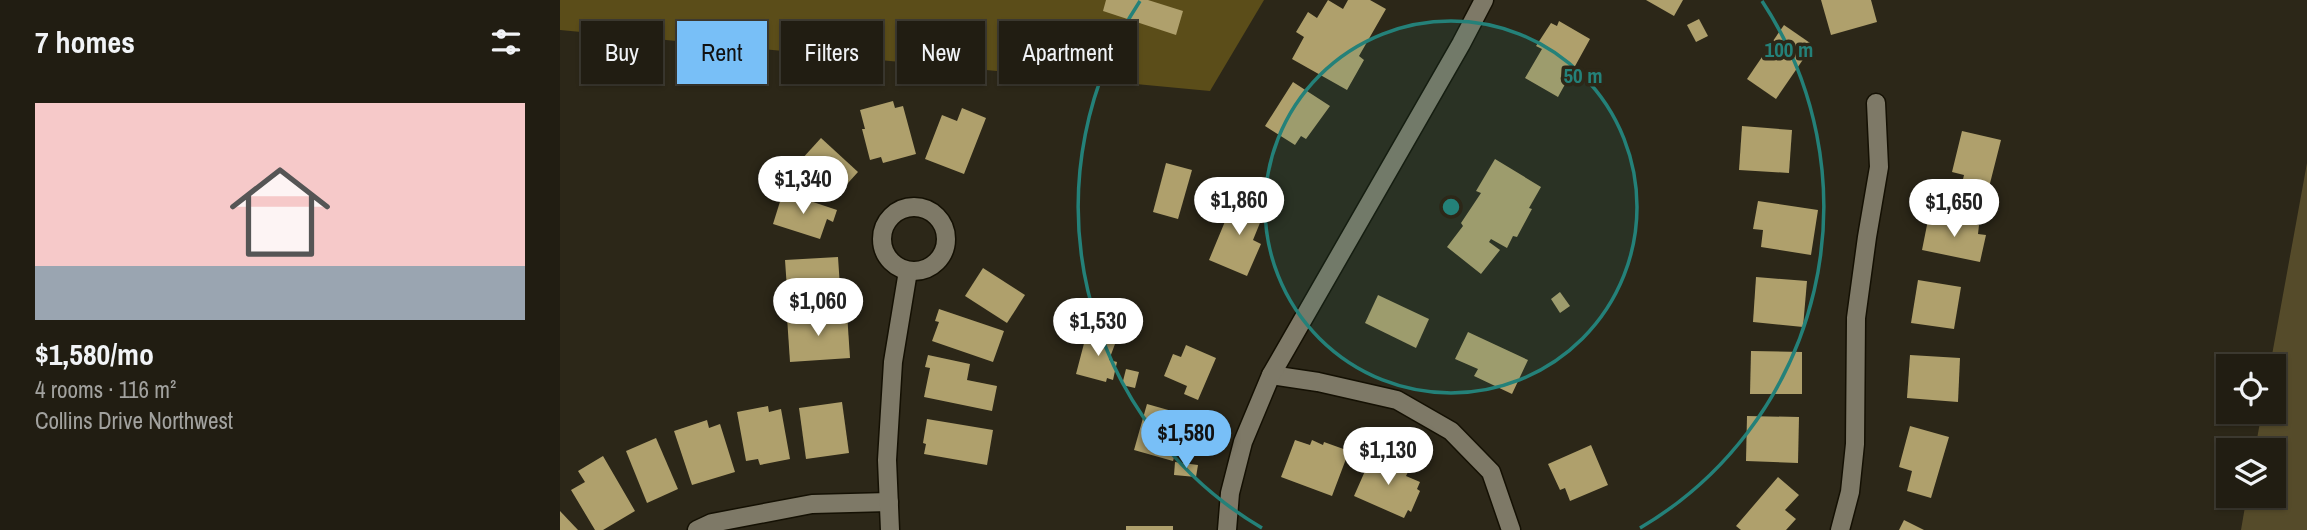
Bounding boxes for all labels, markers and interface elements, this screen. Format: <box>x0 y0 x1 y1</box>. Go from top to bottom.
chip: Buy <box>581 21 663 84</box>
chip: Rent <box>677 21 767 84</box>
chip: Filters <box>781 21 883 84</box>
chip: New <box>897 21 985 84</box>
chip: Apartment <box>999 21 1137 84</box>
text: 7 homes <box>35 22 135 62</box>
icon: filters <box>487 23 525 61</box>
text: 100 m <box>1765 35 1813 64</box>
text: 50 m <box>1563 61 1603 90</box>
icon: home <box>217 149 343 275</box>
pin: $1,340 <box>746 156 860 216</box>
text: $1,340 <box>774 163 832 194</box>
pin: $1,860 <box>1182 177 1296 237</box>
pin: $1,650 <box>1897 180 2011 239</box>
text: $1,860 <box>1210 184 1268 215</box>
text: $1,650 <box>1925 186 1983 217</box>
centre of rings <box>1439 195 1463 219</box>
pin: $1,060 <box>761 278 875 338</box>
text: $1,060 <box>789 285 847 316</box>
pin: $1,530 <box>1041 298 1155 358</box>
text: $1,530 <box>1069 305 1127 336</box>
text: $1,580/mo <box>35 334 154 374</box>
map controls <box>2216 354 2286 508</box>
button: locate <box>2216 354 2286 424</box>
text: 4 rooms · 116 m² <box>35 374 176 405</box>
text: Collins Drive Northwest <box>35 405 233 436</box>
pin: $1,580 <box>1129 410 1243 470</box>
text: $1,580 <box>1157 417 1215 448</box>
pin: $1,130 <box>1331 428 1445 487</box>
text: $1,130 <box>1359 434 1417 465</box>
button: layers <box>2216 438 2286 508</box>

